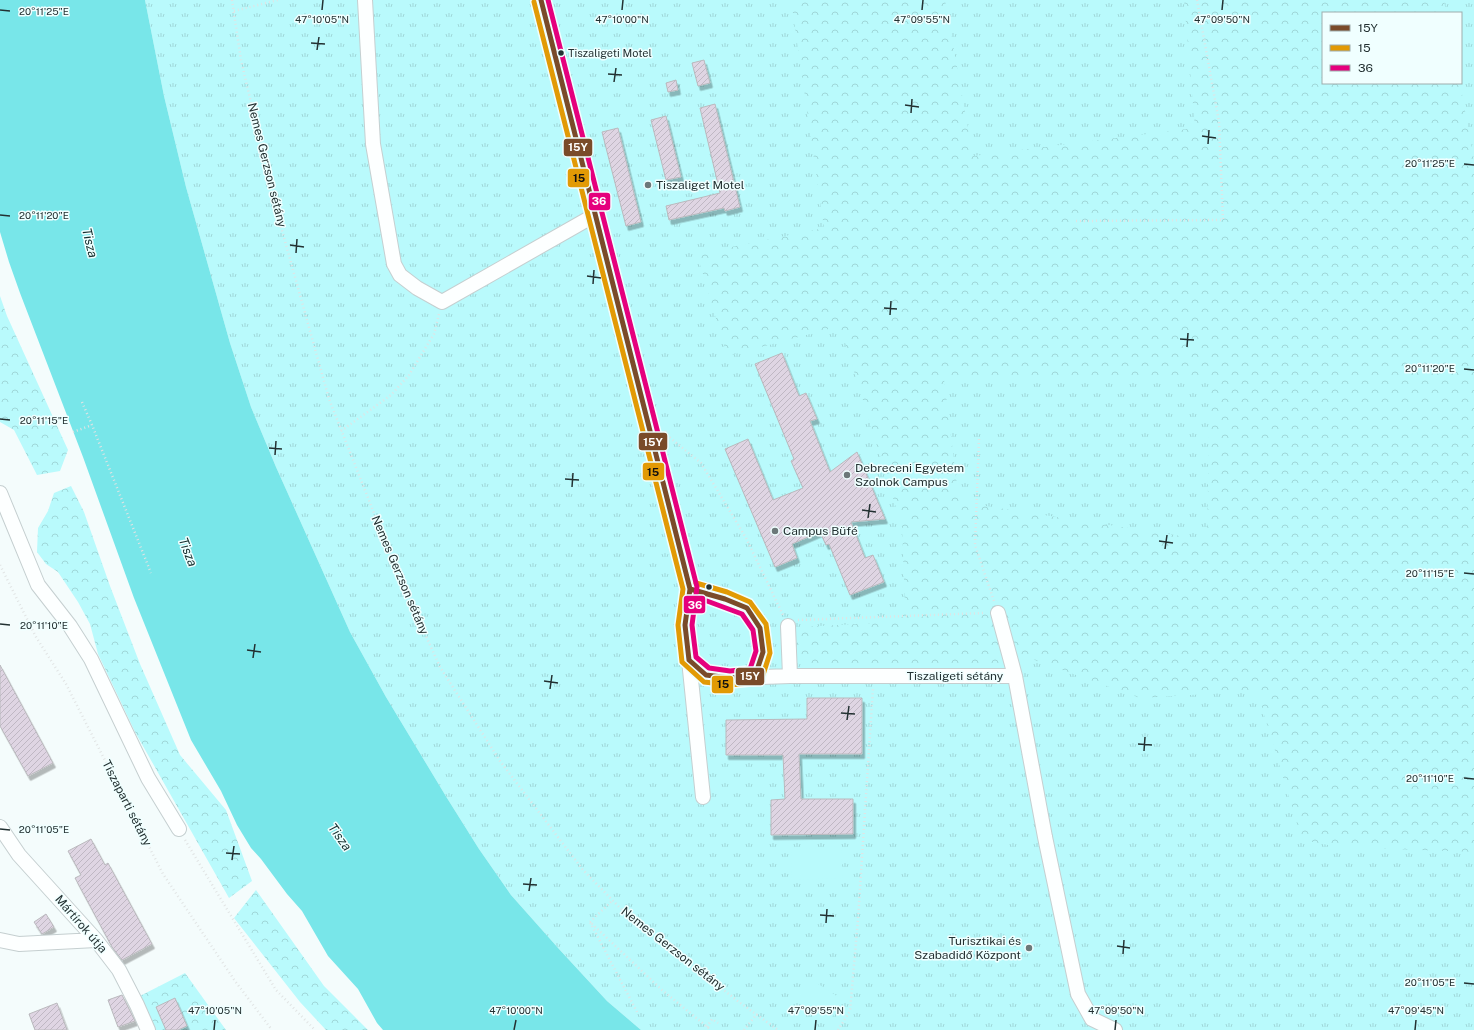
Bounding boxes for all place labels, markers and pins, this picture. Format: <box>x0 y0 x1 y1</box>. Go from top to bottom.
place label: Tiszaligeti Motel <box>568 47 652 59</box>
marker: Tiszaligeti Motel <box>556 48 566 58</box>
place label: Tiszaliget Motel <box>656 178 745 192</box>
marker: Tiszaliget Motel <box>643 180 653 190</box>
place label: Debreceni Egyetem Szolnok Campus <box>855 461 964 489</box>
marker: Debreceni Egyetem Szolnok Campus <box>842 470 852 480</box>
place label: Campus Büfé <box>783 524 858 538</box>
marker: Campus Büfé <box>770 526 780 536</box>
unlabelled marker <box>704 582 714 592</box>
place label: Turisztikai és Szabadidő Központ <box>914 934 1021 962</box>
marker: Turisztikai és Szabadidő Központ <box>1024 943 1034 953</box>

